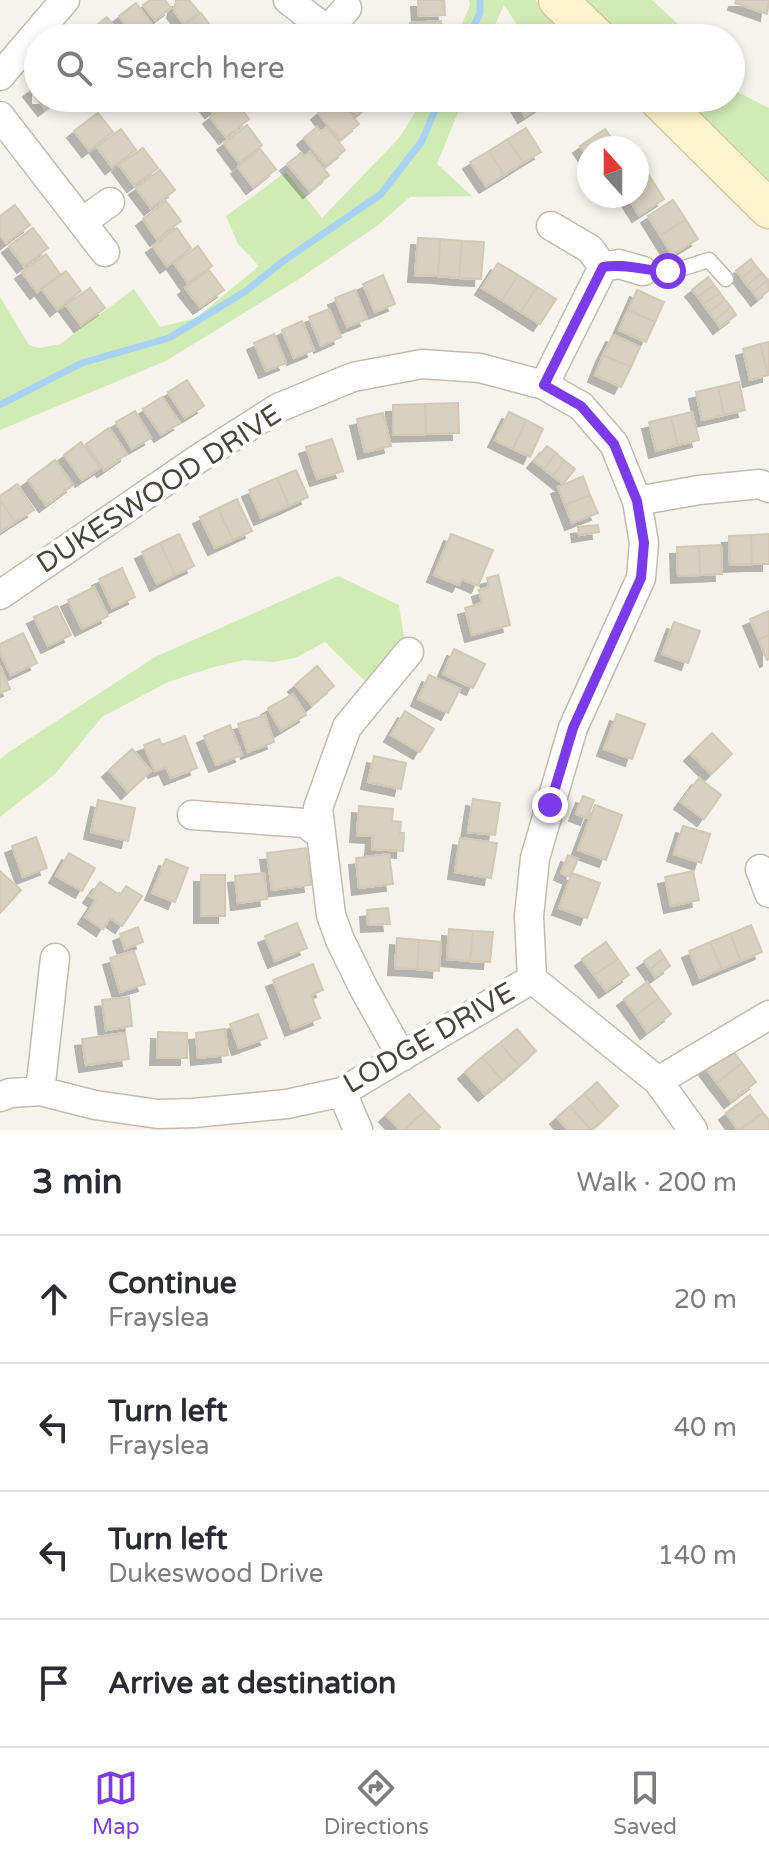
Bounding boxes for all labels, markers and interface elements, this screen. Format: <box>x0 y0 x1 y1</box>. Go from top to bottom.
search box <box>24 24 745 112</box>
icon: search <box>52 46 96 90</box>
text: Search here <box>116 50 285 87</box>
north arrow <box>577 136 649 208</box>
route start <box>650 253 686 289</box>
street label: DUKESWOOD DRIVE <box>30 397 288 581</box>
route end <box>532 787 568 823</box>
street label: LODGE DRIVE <box>337 975 521 1101</box>
text: 3 min <box>32 1162 123 1203</box>
text: Walk · 200 m <box>577 1167 737 1198</box>
text: Continue <box>108 1265 237 1302</box>
icon: ahead <box>32 1277 76 1321</box>
text: 20 m <box>674 1284 737 1315</box>
text: Frayslea <box>108 1302 210 1333</box>
text: Turn left <box>108 1393 227 1430</box>
icon: left <box>32 1405 76 1449</box>
text: 40 m <box>674 1412 737 1443</box>
text: Frayslea <box>108 1430 210 1461</box>
text: Turn left <box>108 1521 227 1558</box>
icon: left <box>32 1533 76 1577</box>
text: 140 m <box>657 1540 737 1571</box>
text: Dukeswood Drive <box>108 1558 323 1589</box>
icon: arrive <box>32 1661 76 1705</box>
text: Arrive at destination <box>108 1665 396 1702</box>
tab: Map <box>92 1766 140 1840</box>
tab: Directions <box>324 1766 429 1840</box>
tab: Saved <box>613 1766 677 1840</box>

